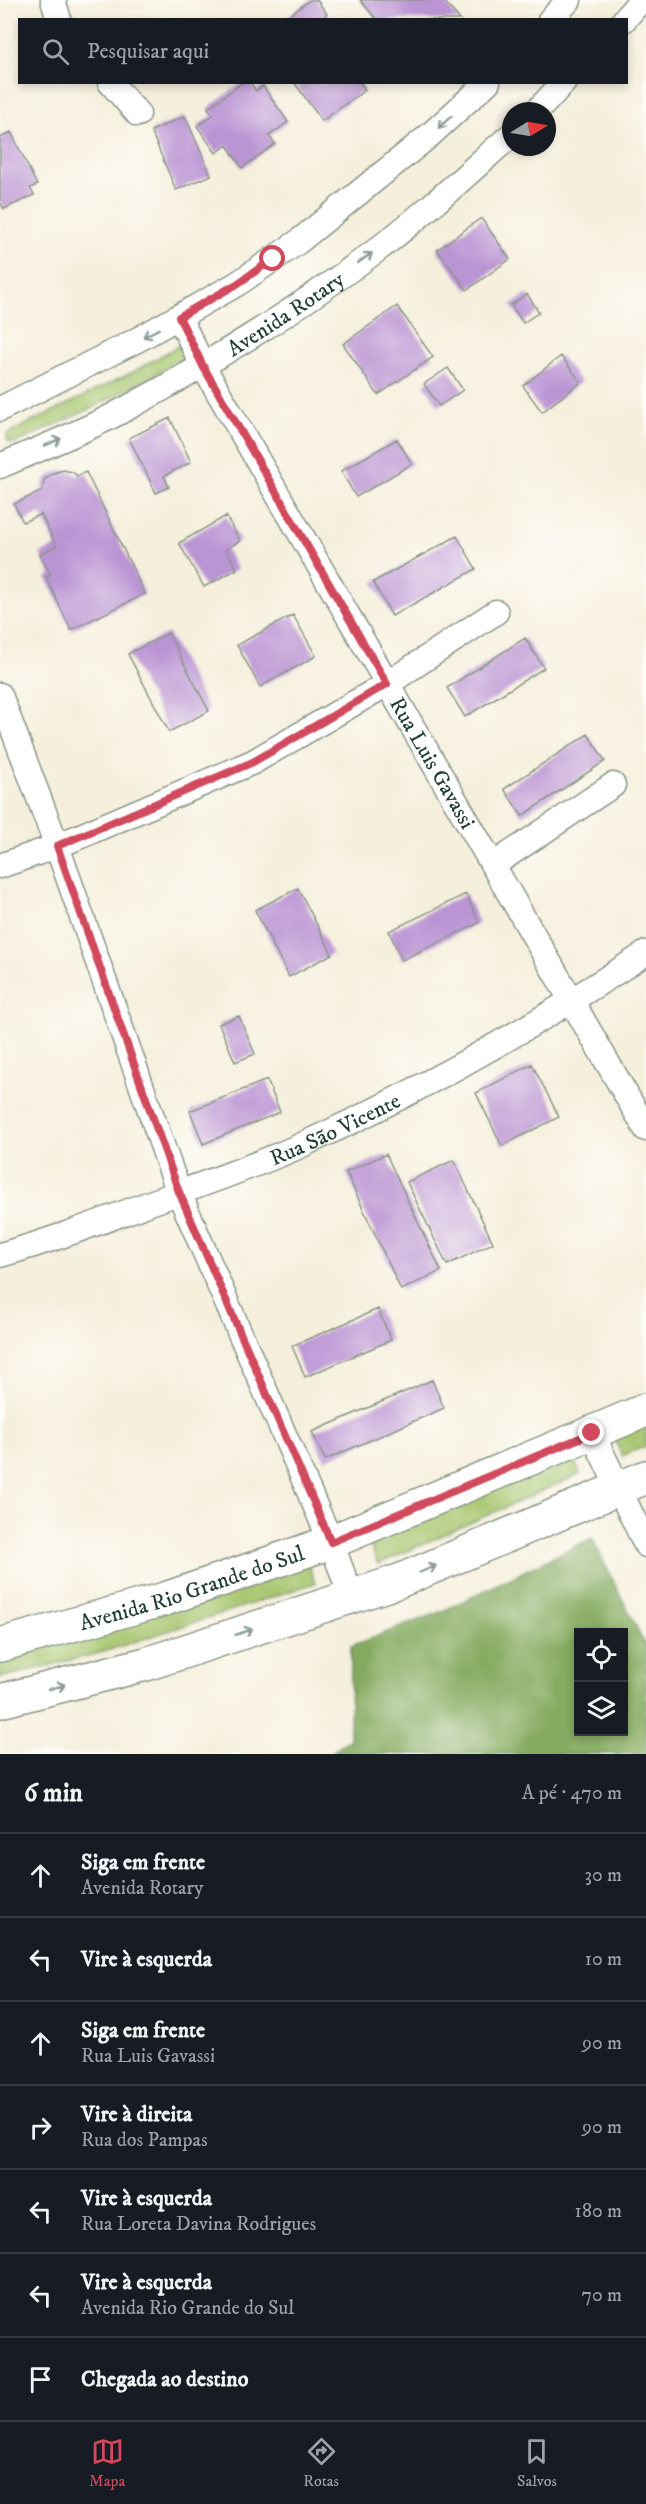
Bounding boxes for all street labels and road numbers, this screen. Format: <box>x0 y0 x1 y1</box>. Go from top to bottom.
street label: Avenida Rotary <box>222 266 350 363</box>
street label: Rua Luis Gavassi <box>383 693 481 834</box>
street label: Rua São Vicente <box>266 1087 405 1172</box>
street label: Avenida Rio Grande do Sul <box>76 1540 308 1637</box>

